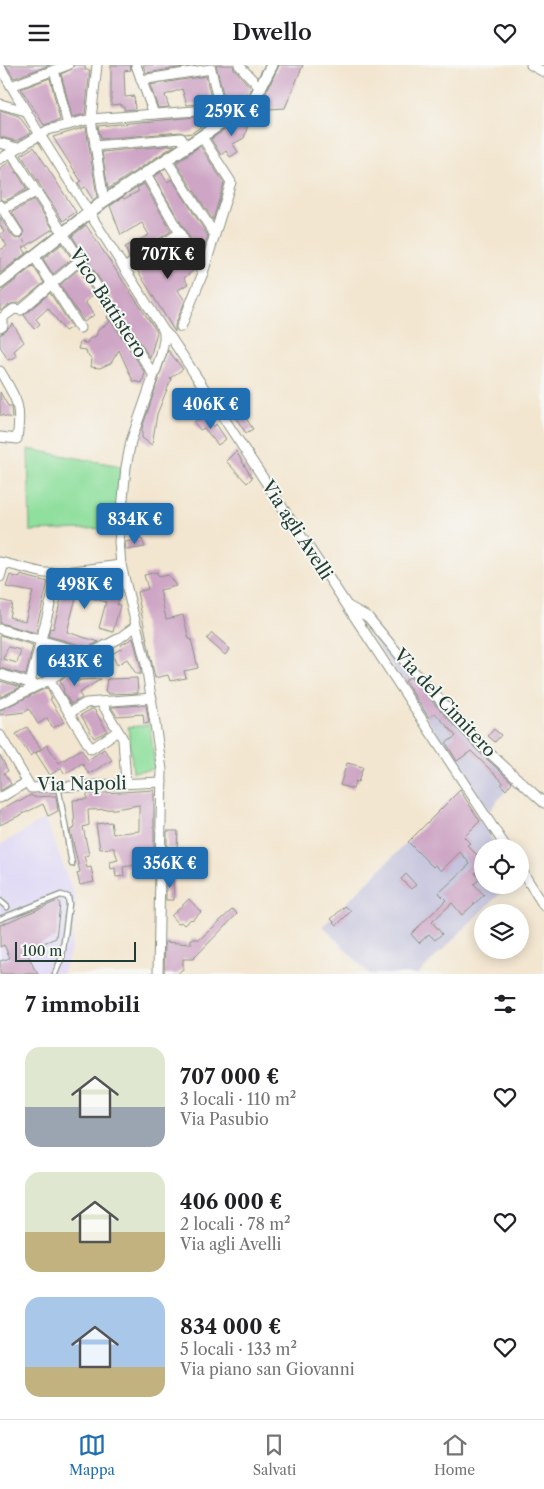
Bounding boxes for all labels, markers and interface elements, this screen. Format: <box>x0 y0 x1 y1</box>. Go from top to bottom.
icon: menu <box>25 19 53 47</box>
text: Dwello <box>232 19 312 46</box>
icon: heart <box>491 19 519 47</box>
pin: 259K € <box>191 95 273 137</box>
text: 259K € <box>205 101 259 121</box>
pin: 707K € <box>127 237 209 280</box>
street label: Vico Battistero <box>64 243 152 362</box>
text: 707K € <box>141 244 195 264</box>
pin: 406K € <box>170 387 252 430</box>
text: 406K € <box>183 394 239 414</box>
street label: Via agli Avelli <box>256 475 338 584</box>
pin: 834K € <box>94 503 176 545</box>
text: 834K € <box>108 509 162 529</box>
pin: 498K € <box>44 567 126 610</box>
text: 498K € <box>57 574 113 594</box>
street label: Via del Cimitero <box>388 644 501 762</box>
pin: 643K € <box>34 645 116 687</box>
text: 643K € <box>48 651 102 671</box>
street label: Via Napoli <box>36 772 127 796</box>
map controls <box>474 839 529 959</box>
button: locate <box>474 839 529 894</box>
pin: 356K € <box>129 847 211 889</box>
text: 356K € <box>143 853 197 873</box>
button: layers <box>474 904 529 959</box>
scale bar <box>15 939 136 962</box>
text: 100 m <box>22 942 62 960</box>
icon: filters <box>491 990 519 1018</box>
text: 7 immobili <box>25 992 140 1017</box>
text: 707 000 € <box>180 1064 279 1089</box>
icon: home <box>65 1067 125 1127</box>
icon: heart <box>491 1083 519 1111</box>
text: 3 locali · 110 m² <box>180 1089 296 1109</box>
text: Via Pasubio <box>180 1109 269 1129</box>
text: 406 000 € <box>180 1189 282 1214</box>
icon: home <box>65 1192 125 1252</box>
icon: heart <box>491 1208 519 1236</box>
text: 2 locali · 78 m² <box>180 1214 291 1234</box>
text: Via agli Avelli <box>180 1234 281 1254</box>
text: 834 000 € <box>180 1314 281 1339</box>
icon: home <box>65 1317 125 1377</box>
icon: heart <box>491 1333 519 1361</box>
text: 5 locali · 133 m² <box>180 1339 297 1359</box>
text: Via piano san Giovanni <box>180 1359 355 1379</box>
tab: Mappa <box>69 1431 115 1479</box>
tab: Salvati <box>253 1431 296 1479</box>
tab: Home <box>434 1431 475 1479</box>

